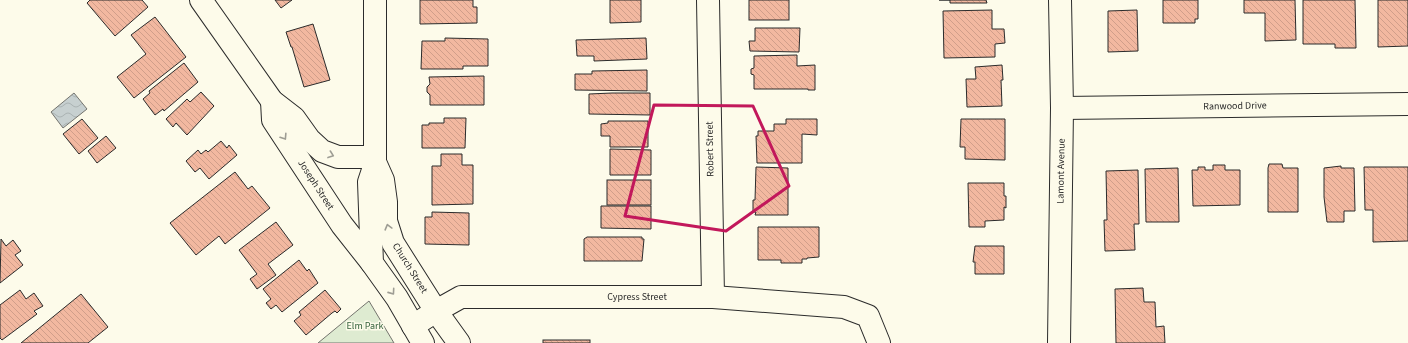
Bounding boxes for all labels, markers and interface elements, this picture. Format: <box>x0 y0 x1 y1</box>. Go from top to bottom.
street label: Ranwood Drive <box>1203 98 1267 114</box>
street label: Robert Street <box>703 121 717 177</box>
one-way arrow <box>279 132 286 139</box>
street label: Lamont Avenue <box>1053 138 1069 204</box>
one-way arrow <box>327 150 334 158</box>
street label: Joseph Street <box>295 157 338 213</box>
one-way arrow <box>384 223 393 230</box>
street label: Church Street <box>389 240 431 296</box>
one-way arrow <box>387 287 394 294</box>
street label: Cypress Street <box>607 290 667 304</box>
park label: Elm Park <box>347 319 383 333</box>

